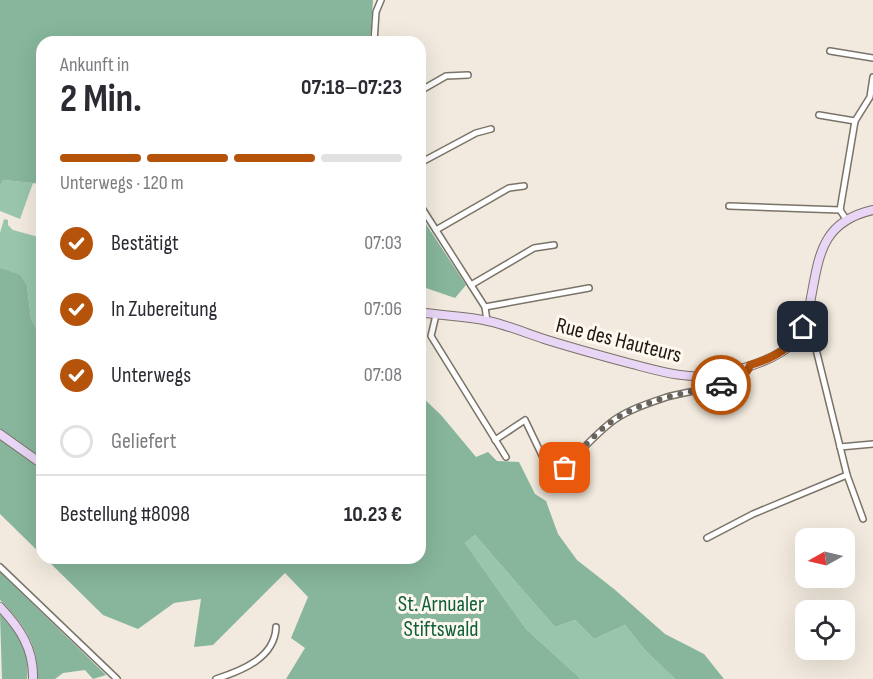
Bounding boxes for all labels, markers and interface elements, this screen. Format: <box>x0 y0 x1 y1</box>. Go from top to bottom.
text: Ankunft in <box>60 53 129 77</box>
text: 07:18–07:23 <box>301 74 402 101</box>
text: 2 Min. <box>60 76 142 123</box>
text: Unterwegs · 120 m <box>60 171 184 195</box>
icon: check <box>60 227 93 260</box>
text: Bestätigt <box>111 230 179 257</box>
text: 07:03 <box>364 231 402 255</box>
icon: check <box>60 293 93 326</box>
text: In Zubereitung <box>111 296 217 323</box>
text: 07:06 <box>364 297 402 321</box>
pin <box>777 301 828 352</box>
icon: home <box>786 310 819 343</box>
street label: Rue des Hauteurs <box>553 312 684 369</box>
courier <box>691 355 751 415</box>
icon: check <box>60 359 93 392</box>
text: Unterwegs <box>111 362 191 389</box>
text: 07:08 <box>364 363 402 387</box>
icon: car <box>705 369 738 402</box>
text: Geliefert <box>111 428 176 455</box>
pin <box>539 442 590 493</box>
icon: bag <box>548 451 581 484</box>
text: Bestellung #8098 <box>60 501 190 528</box>
text: 10.23 € <box>344 501 402 528</box>
north arrow <box>795 528 855 588</box>
map controls <box>795 528 855 660</box>
park label: St. Arnualer Stiftswald <box>398 591 484 643</box>
button: locate <box>795 600 855 660</box>

